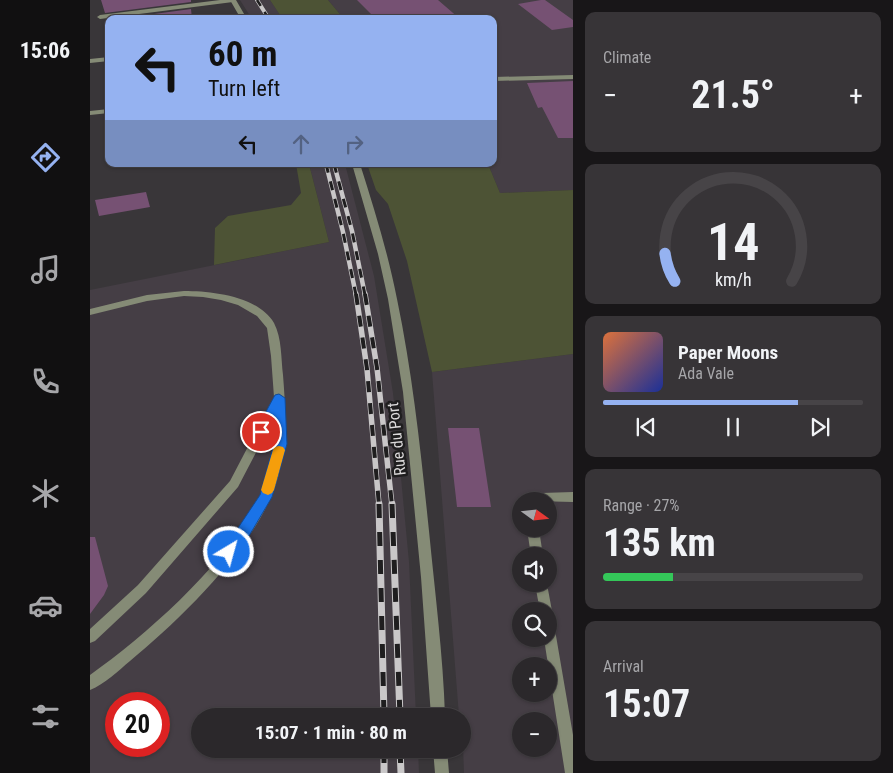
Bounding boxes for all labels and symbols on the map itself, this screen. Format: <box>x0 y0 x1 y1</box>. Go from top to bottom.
street label: Rue du Port <box>383 401 410 477</box>
pin <box>240 411 282 453</box>
north arrow <box>512 492 558 538</box>
position arrow <box>202 525 254 577</box>
speed limit sign: 20 <box>105 692 170 757</box>

